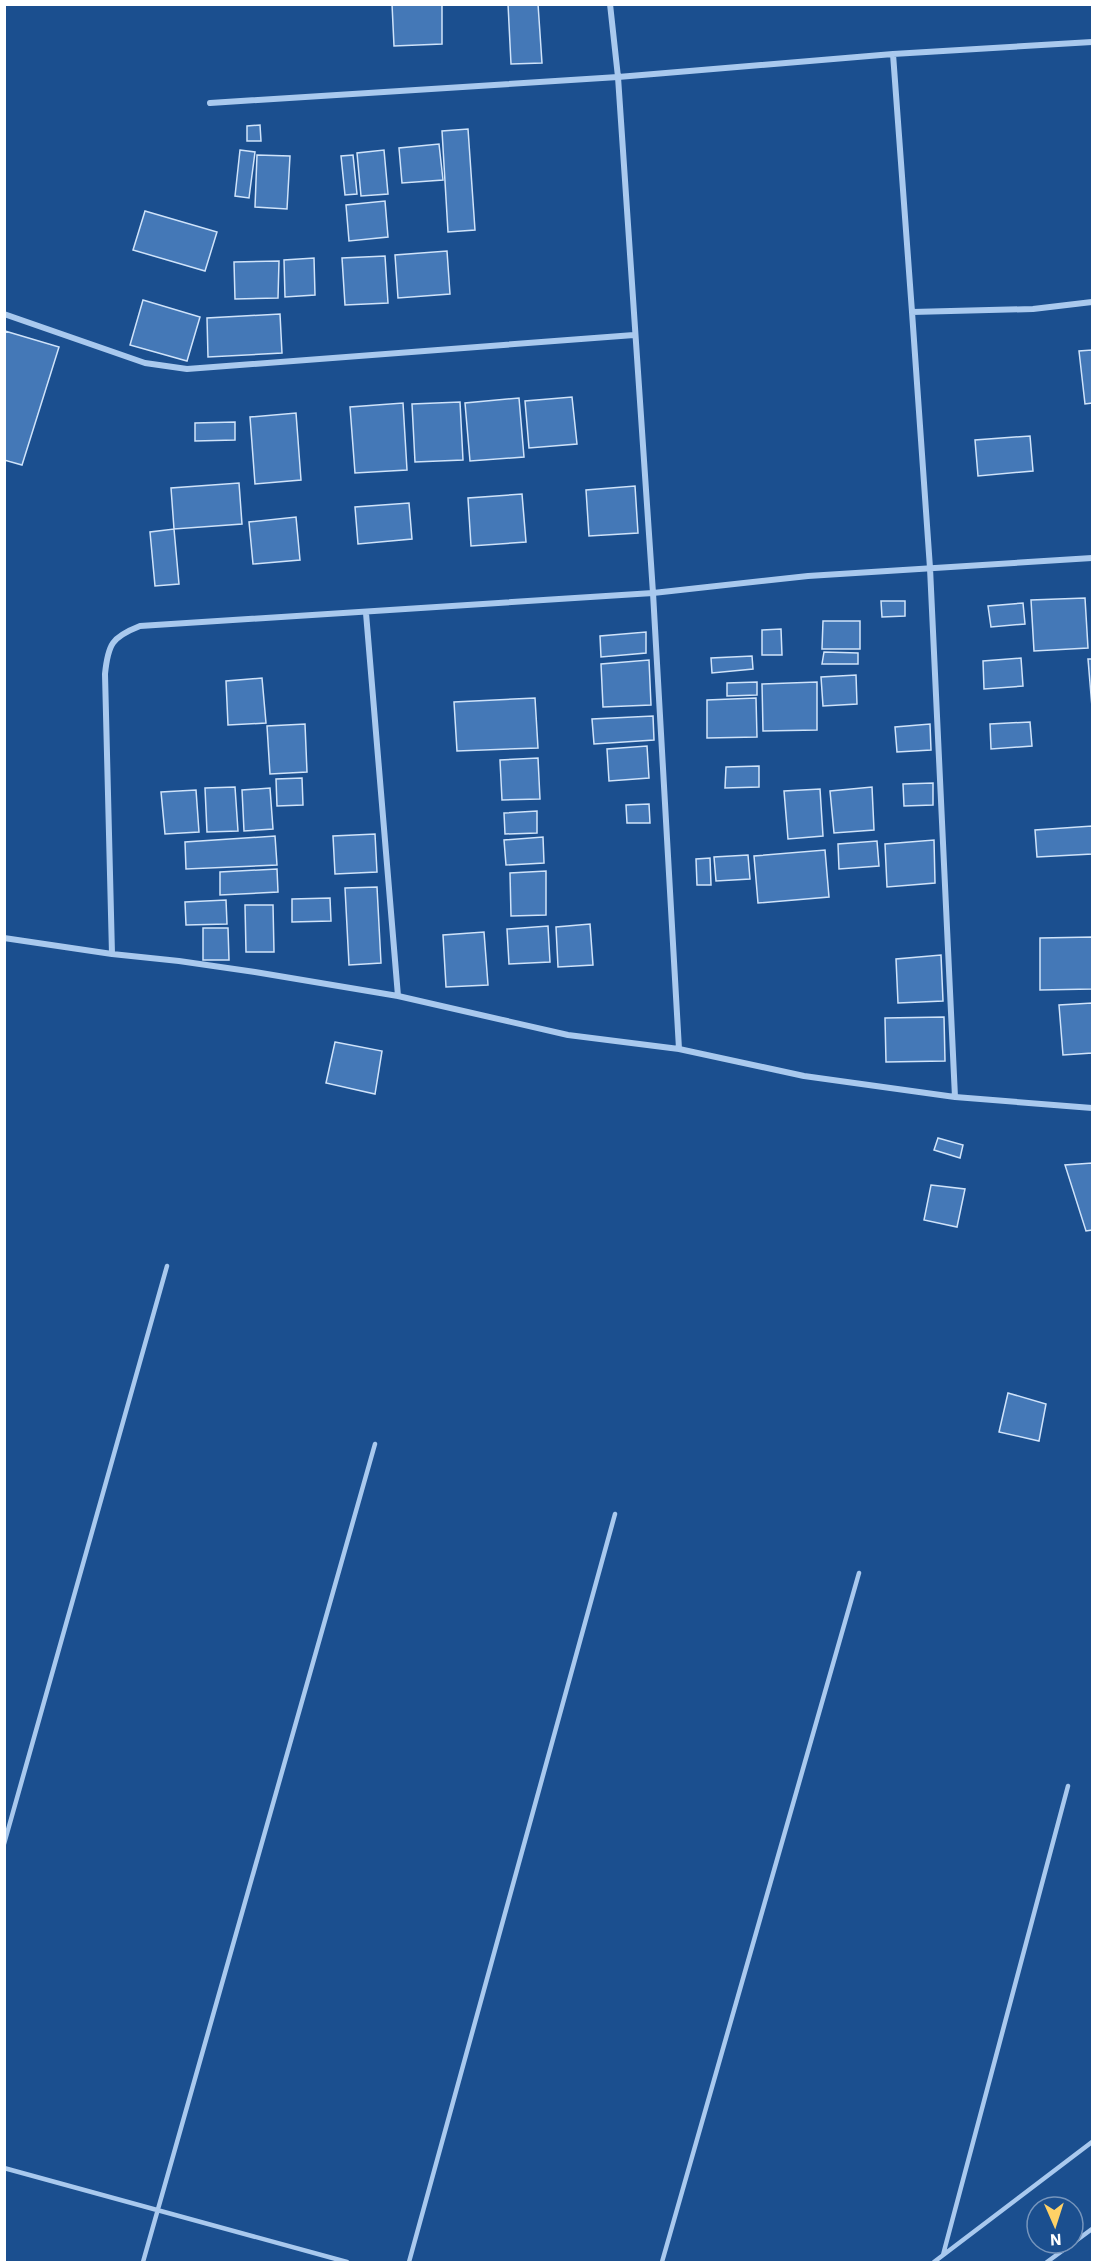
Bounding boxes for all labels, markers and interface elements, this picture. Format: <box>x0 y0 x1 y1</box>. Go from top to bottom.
north arrow <box>1025 2195 1085 2255</box>
text: N <box>1049 2230 1062 2250</box>

